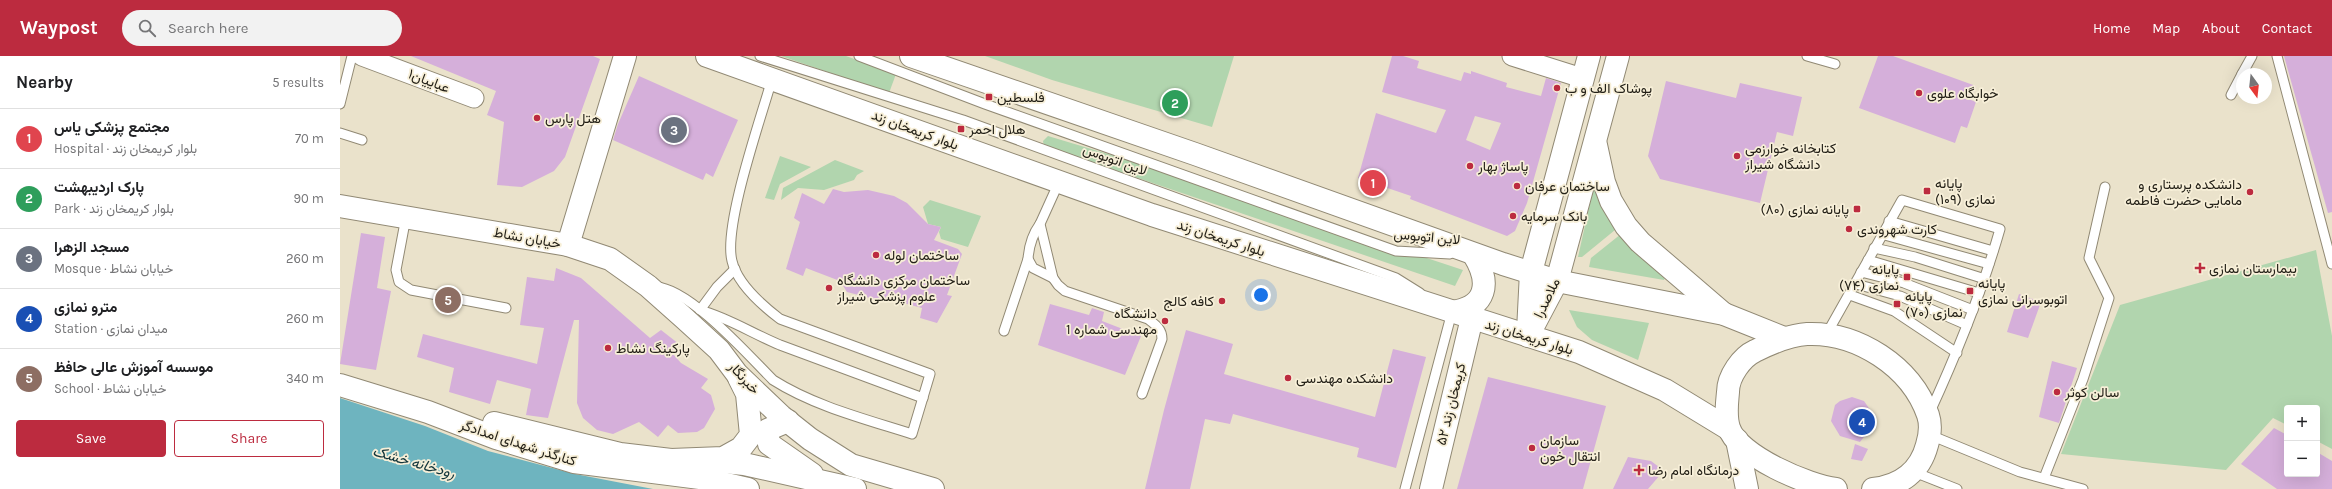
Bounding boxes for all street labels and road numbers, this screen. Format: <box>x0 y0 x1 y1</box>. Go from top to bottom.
street label: عباییان۱ <box>406 65 452 97</box>
street label: بلوار کریمخان زند <box>869 106 961 154</box>
street label: لاین اتوبوس <box>1081 141 1149 179</box>
street label: بلوار کریمخان زند <box>1175 216 1267 260</box>
street label: خیابان نشاط <box>492 224 562 252</box>
street label: لاین اتوبوس <box>1393 226 1461 248</box>
street label: ملاصدرا <box>1530 275 1564 321</box>
street label: بلوار کریمخان زند <box>1483 315 1575 359</box>
street label: خبرنگار <box>724 357 763 398</box>
street label: کریمخان زند ۵۲ <box>1433 361 1469 447</box>
street label: کنارگذر شهدای امدادگر <box>457 416 578 470</box>

